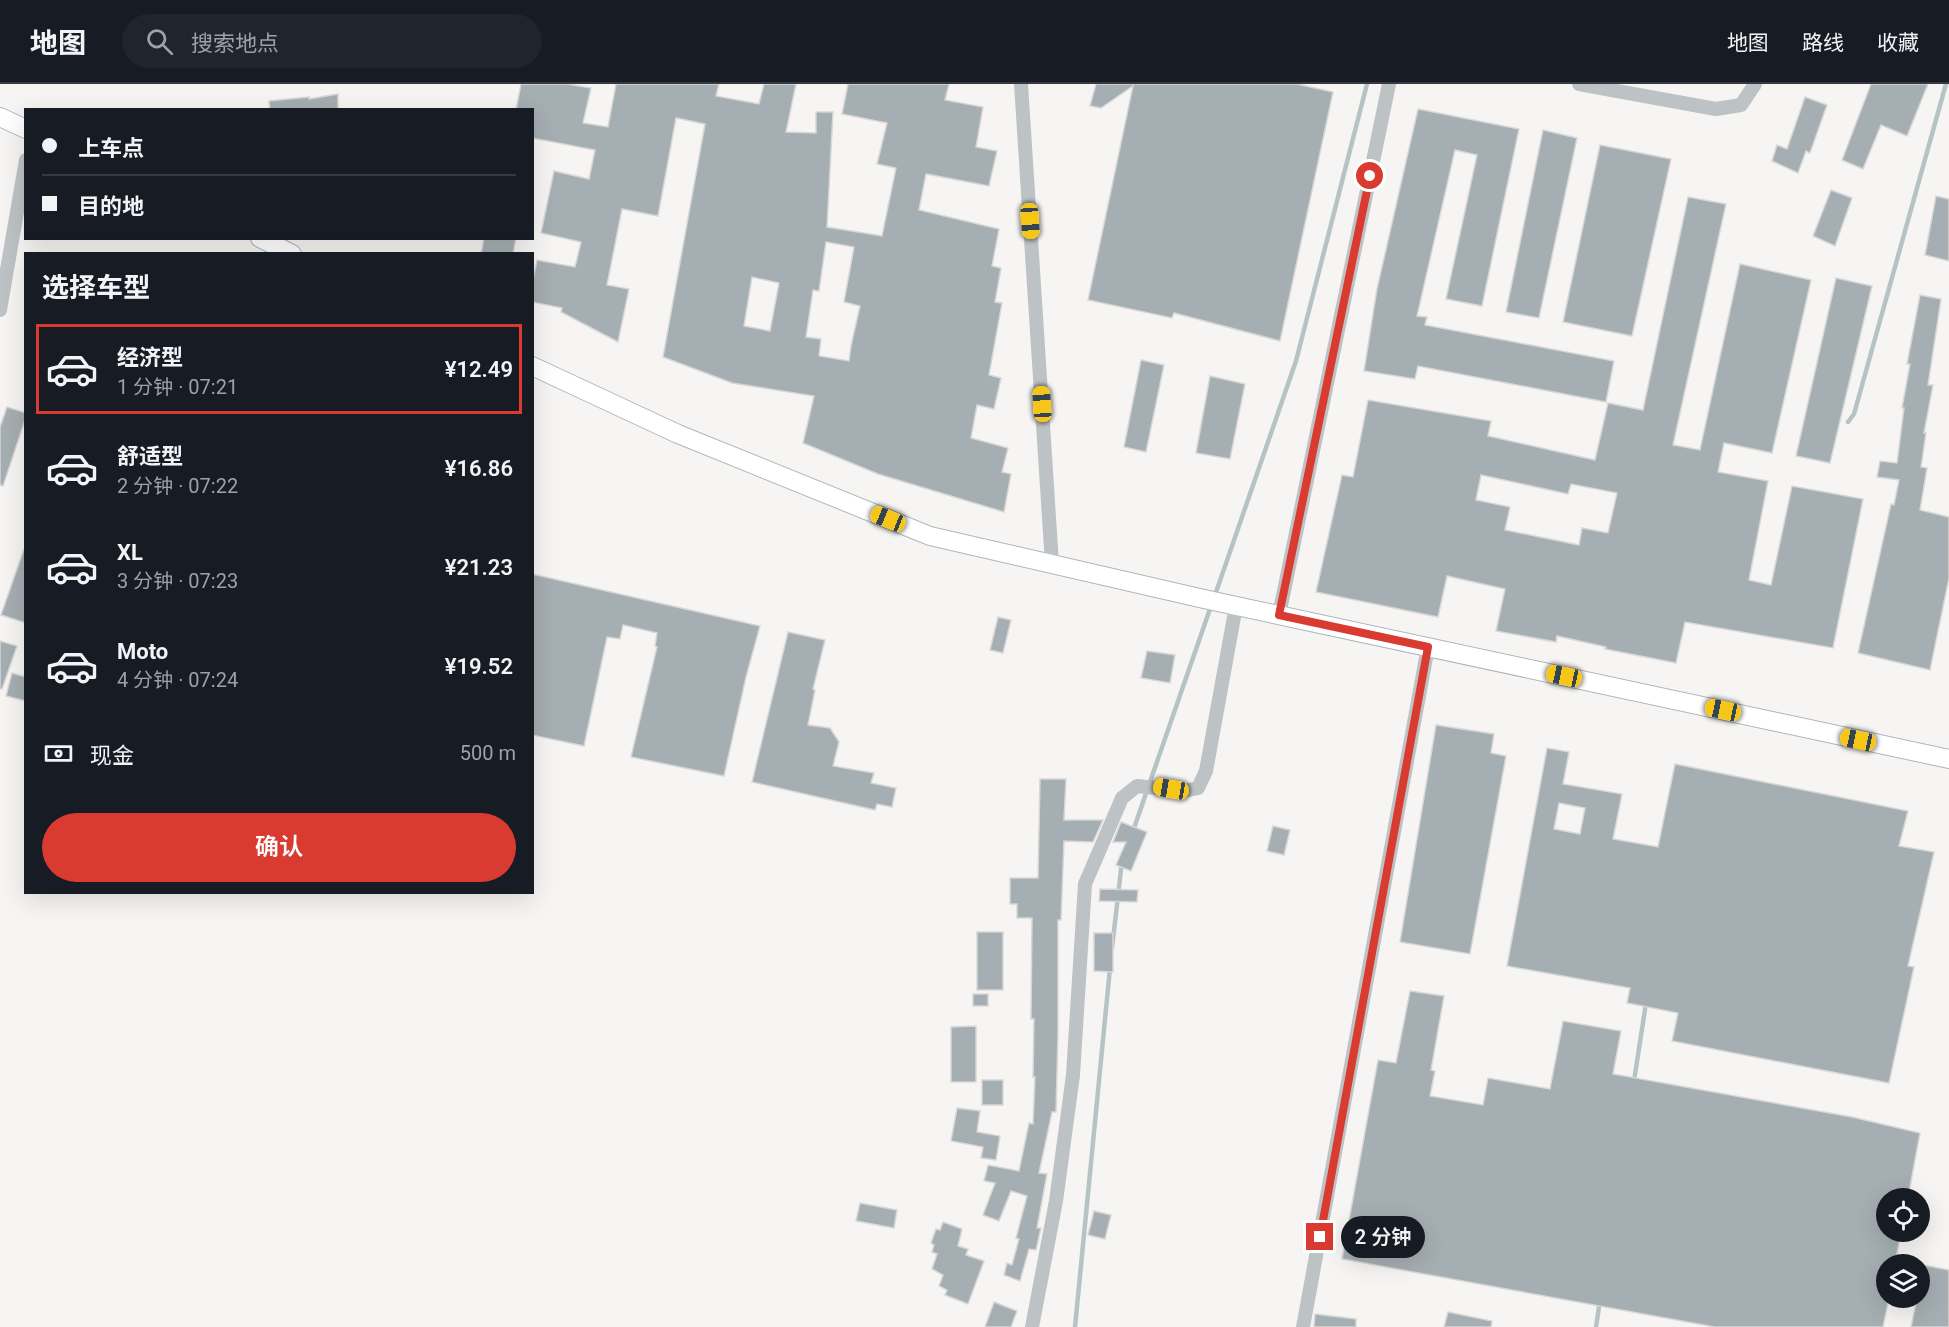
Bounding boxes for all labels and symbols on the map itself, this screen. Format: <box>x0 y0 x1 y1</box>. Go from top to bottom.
route start <box>1356 162 1383 189</box>
car <box>1020 202 1040 240</box>
car <box>1032 385 1052 423</box>
car <box>868 504 908 534</box>
car <box>1545 663 1583 689</box>
car <box>1704 697 1742 723</box>
car <box>1839 727 1877 753</box>
car <box>1152 777 1190 801</box>
callout: 2 分钟 <box>1341 1216 1425 1258</box>
route end <box>1306 1223 1333 1250</box>

